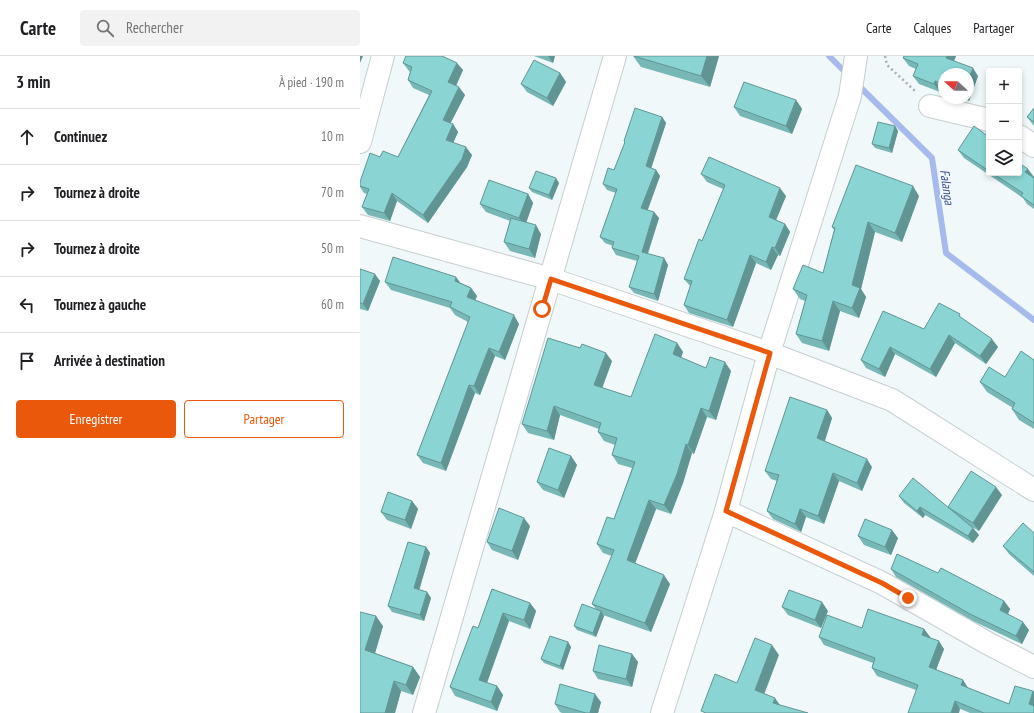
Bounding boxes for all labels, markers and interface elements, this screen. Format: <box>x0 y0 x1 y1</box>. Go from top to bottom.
search box <box>80 10 360 46</box>
text: Carte <box>20 16 56 40</box>
icon: search <box>94 17 116 39</box>
text: Rechercher <box>126 18 183 37</box>
text: Carte <box>866 19 891 37</box>
text: Calques <box>913 19 951 37</box>
text: Partager <box>973 19 1014 37</box>
north arrow <box>938 68 974 104</box>
map controls <box>986 68 1022 176</box>
button: + <box>986 68 1022 104</box>
text: 3 min <box>16 71 50 93</box>
text: À pied · 190 m <box>279 74 344 91</box>
button: − <box>986 104 1022 140</box>
icon: ahead <box>16 126 38 148</box>
text: Continuez <box>54 127 107 146</box>
text: 10 m <box>321 128 344 145</box>
button: layers <box>986 140 1022 176</box>
water label: Falanga <box>936 168 958 206</box>
icon: right <box>16 182 38 204</box>
text: Tournez à droite <box>54 183 140 202</box>
text: 70 m <box>321 184 344 201</box>
icon: right <box>16 238 38 260</box>
text: Tournez à droite <box>54 239 140 258</box>
text: 50 m <box>321 240 344 257</box>
icon: left <box>16 294 38 316</box>
text: Tournez à gauche <box>54 295 146 314</box>
text: 60 m <box>321 296 344 313</box>
route start <box>533 300 551 318</box>
icon: arrive <box>16 350 38 372</box>
text: Arrivée à destination <box>54 351 165 370</box>
button: Enregistrer <box>16 400 176 438</box>
button: Partager <box>184 400 344 438</box>
route end <box>899 589 917 607</box>

